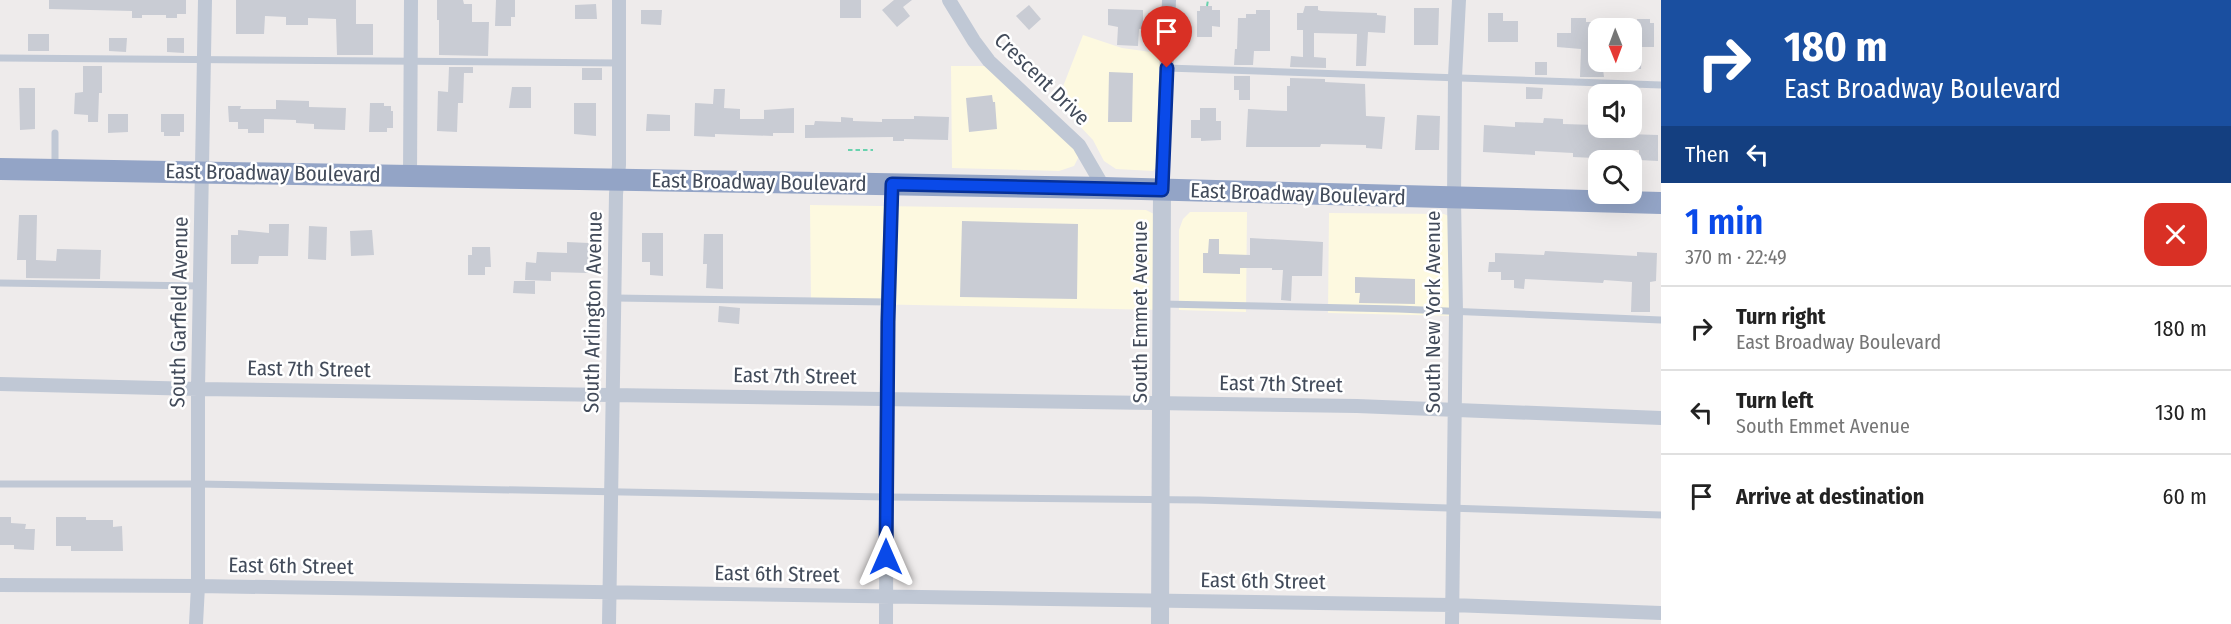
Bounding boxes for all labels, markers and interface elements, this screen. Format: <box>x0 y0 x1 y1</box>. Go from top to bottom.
pin <box>1141 6 1192 68</box>
icon: arrive <box>1150 15 1183 48</box>
north arrow <box>1588 18 1642 72</box>
map controls <box>1588 18 1642 204</box>
text: 180 m <box>1784 22 1888 72</box>
icon: right <box>1685 24 1763 102</box>
street label: Crescent Drive <box>989 27 1095 131</box>
text: East Broadway Boulevard <box>1784 73 2061 105</box>
button: sound <box>1588 84 1642 138</box>
icon: left <box>1741 138 1774 171</box>
text: Then <box>1685 141 1729 168</box>
button: search <box>1588 150 1642 204</box>
street label: East Broadway Boulevard <box>165 158 381 188</box>
street label: East Broadway Boulevard <box>651 167 867 197</box>
street label: East Broadway Boulevard <box>1190 177 1406 211</box>
text: 1 min <box>1685 200 1763 244</box>
button: close <box>2144 203 2207 266</box>
street label: South Arlington Avenue <box>578 211 608 413</box>
street label: South New York Avenue <box>1420 211 1446 413</box>
street label: South Garfield Avenue <box>164 216 194 408</box>
street label: South Emmet Avenue <box>1127 221 1153 403</box>
text: 370 m · 22:49 <box>1685 245 1787 269</box>
text: Turn right <box>1736 303 1825 330</box>
icon: right <box>1685 312 1718 345</box>
text: 180 m <box>2154 315 2207 342</box>
text: East Broadway Boulevard <box>1736 330 1941 354</box>
street label: East 7th Street <box>247 355 371 383</box>
street label: East 7th Street <box>733 362 857 390</box>
street label: East 7th Street <box>1219 370 1343 398</box>
text: Turn left <box>1736 387 1814 414</box>
icon: left <box>1685 396 1718 429</box>
text: 130 m <box>2155 399 2207 426</box>
text: South Emmet Avenue <box>1736 414 1910 438</box>
icon: arrive <box>1685 480 1718 513</box>
text: Arrive at destination <box>1736 483 1924 510</box>
text: 60 m <box>2163 483 2207 510</box>
position arrow <box>854 525 918 589</box>
street label: East 6th Street <box>228 552 354 580</box>
street label: East 6th Street <box>714 560 840 588</box>
street label: East 6th Street <box>1200 567 1326 595</box>

